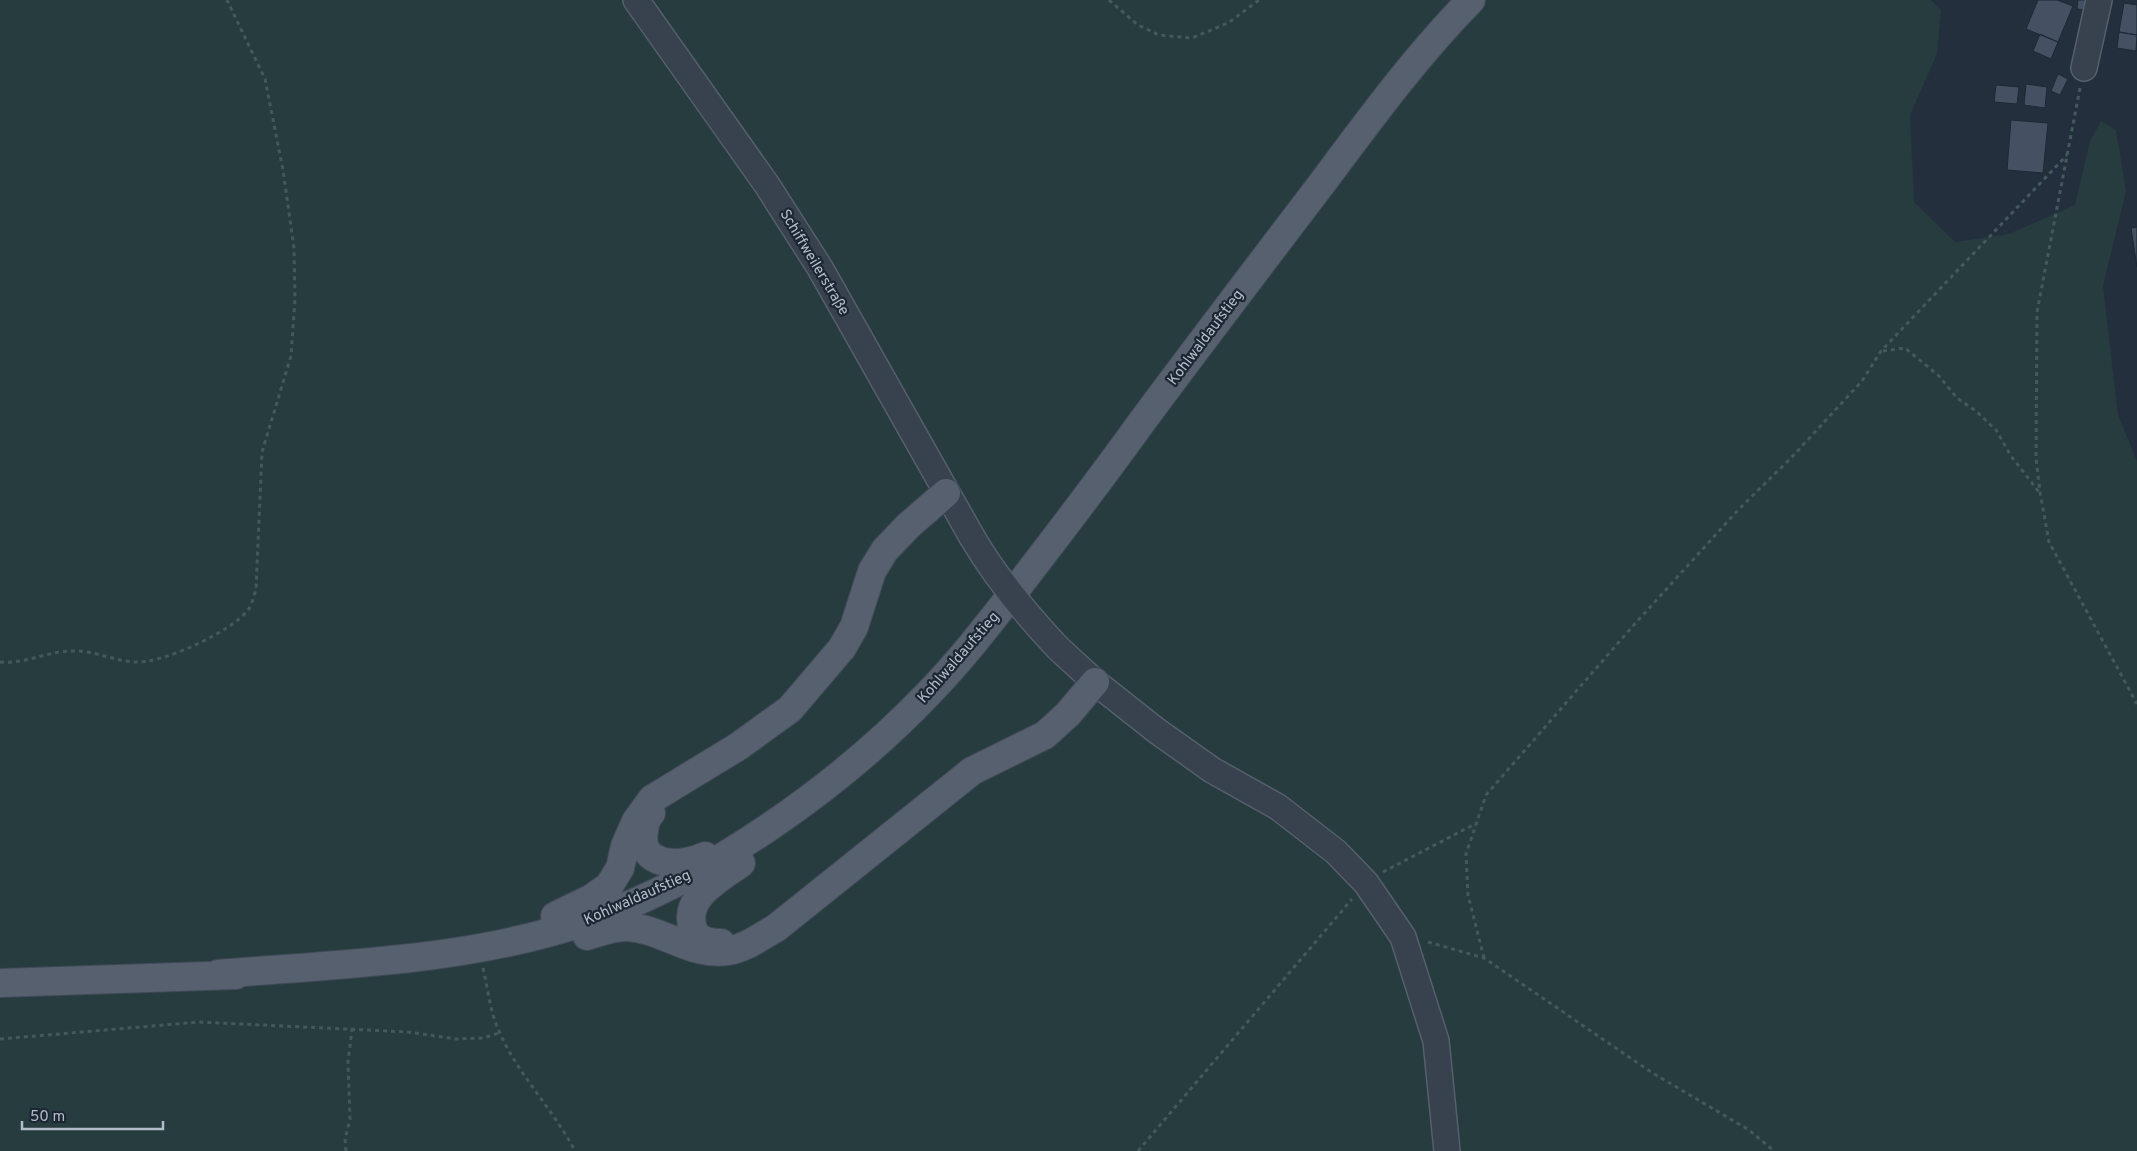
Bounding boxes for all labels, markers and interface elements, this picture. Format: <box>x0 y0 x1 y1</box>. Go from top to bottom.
street label: Schiffweilerstraße <box>775 206 853 319</box>
street label: Kohlwaldaufstieg <box>1164 286 1248 390</box>
street label: Kohlwaldaufstieg <box>914 608 1004 708</box>
street label: Kohlwaldaufstieg <box>581 866 694 930</box>
scale bar <box>22 1098 164 1130</box>
text: 50 m <box>30 1108 65 1127</box>

